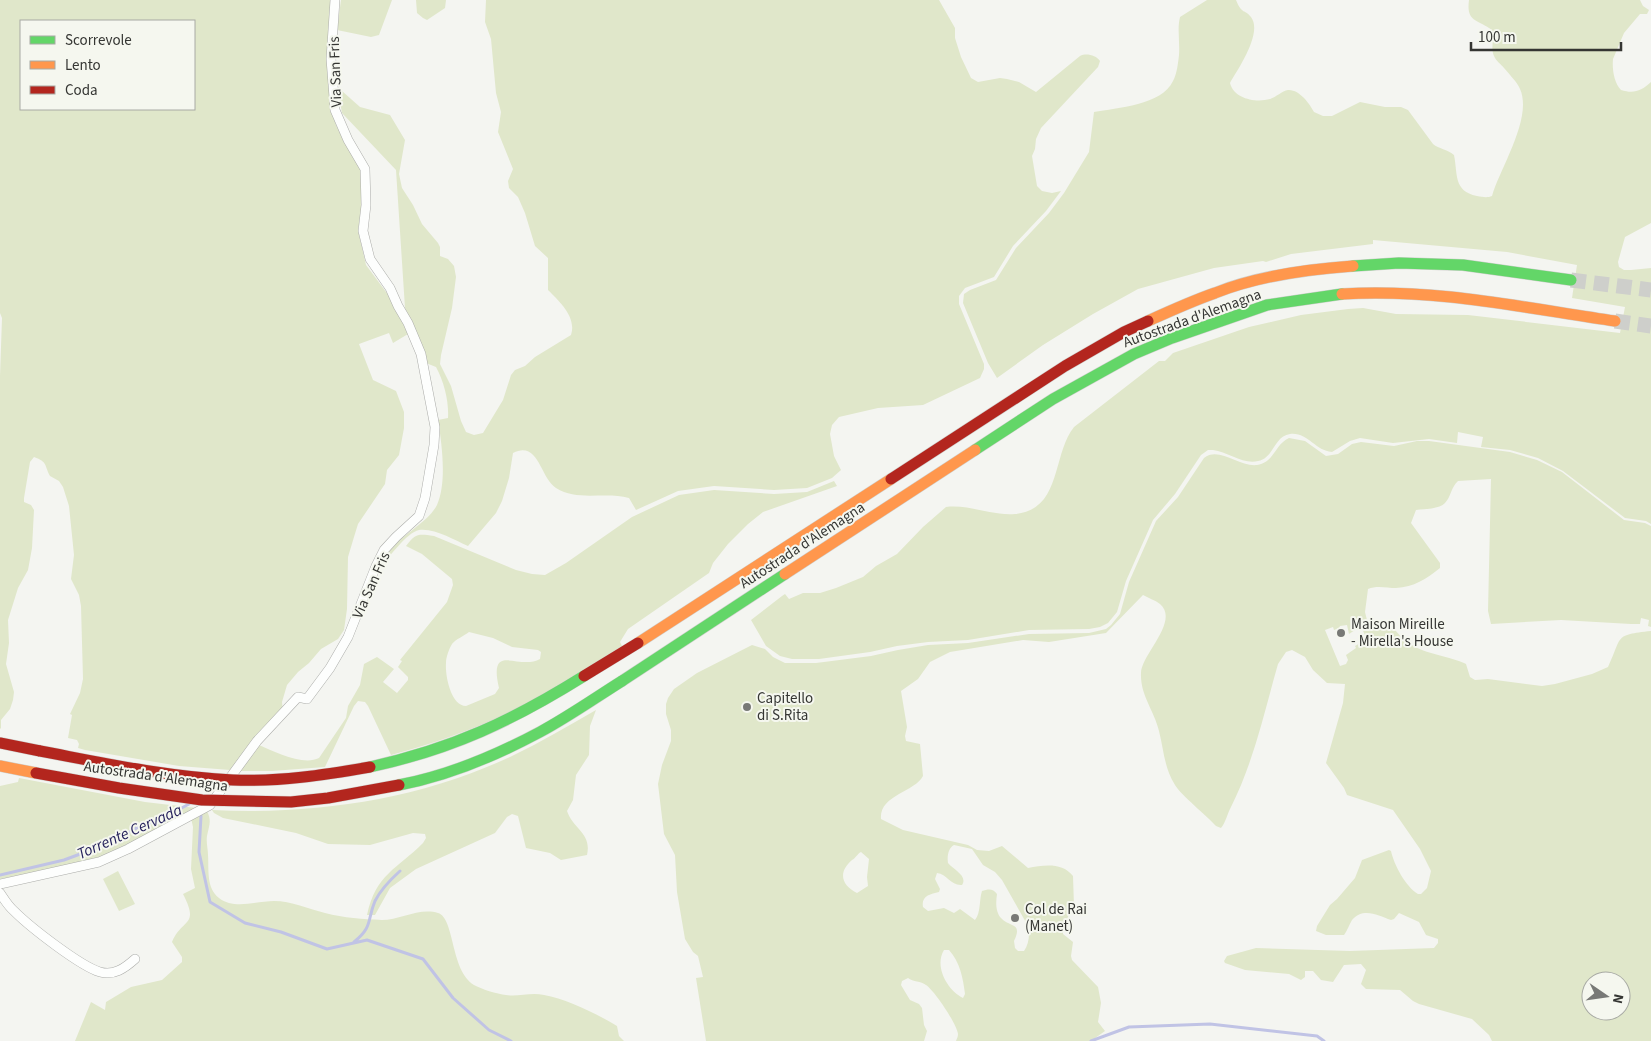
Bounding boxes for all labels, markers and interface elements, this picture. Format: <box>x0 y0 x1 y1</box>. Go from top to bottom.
legend <box>20 20 195 110</box>
scale bar <box>1471 20 1621 52</box>
text: 100 m <box>1478 27 1516 48</box>
text: Scorrevole <box>65 30 132 51</box>
street label: Via San Fris <box>324 36 347 108</box>
text: Lento <box>65 55 101 76</box>
text: Coda <box>65 80 98 101</box>
street label: Autostrada d'Alemagna <box>1120 284 1264 353</box>
street label: Autostrada d'Alemagna <box>736 497 869 594</box>
street label: Via San Fris <box>347 548 395 622</box>
place label: Maison Mireille - Mirella's House <box>1351 614 1453 652</box>
marker: Maison Mireille - Mirella's House <box>1335 627 1347 639</box>
place label: Capitello di S.Rita <box>757 688 813 726</box>
marker: Capitello di S.Rita <box>741 701 753 713</box>
street label: Autostrada d'Alemagna <box>82 756 229 797</box>
water label: Torrente Cervada <box>73 799 186 865</box>
place label: Col de Rai (Manet) <box>1025 899 1087 937</box>
marker: Col de Rai (Manet) <box>1009 912 1021 924</box>
north arrow <box>1581 971 1631 1021</box>
text: N <box>1607 992 1628 1005</box>

